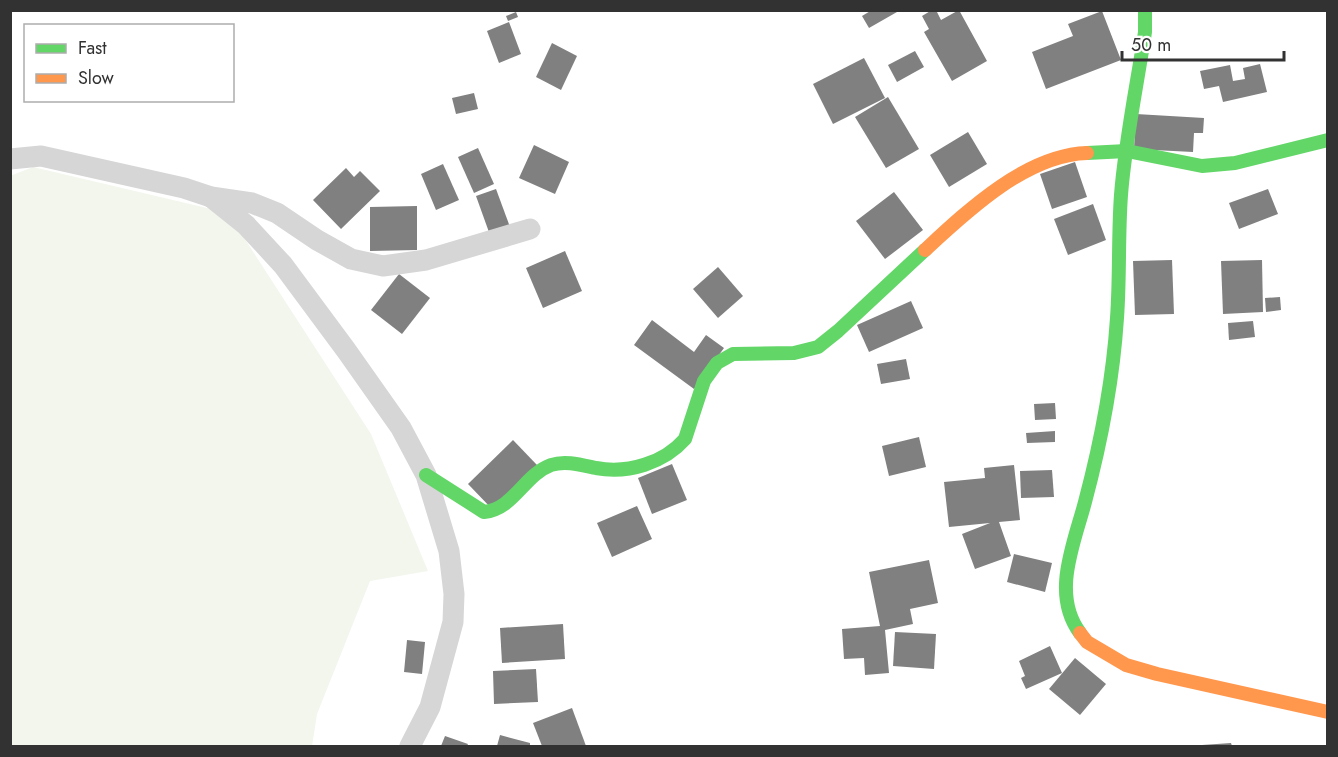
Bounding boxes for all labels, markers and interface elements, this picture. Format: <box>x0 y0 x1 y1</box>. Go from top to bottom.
legend <box>24 24 234 102</box>
scale bar <box>1122 24 1284 62</box>
text: 50 m <box>1131 32 1171 58</box>
text: Fast <box>78 35 107 61</box>
text: Slow <box>78 65 115 91</box>

